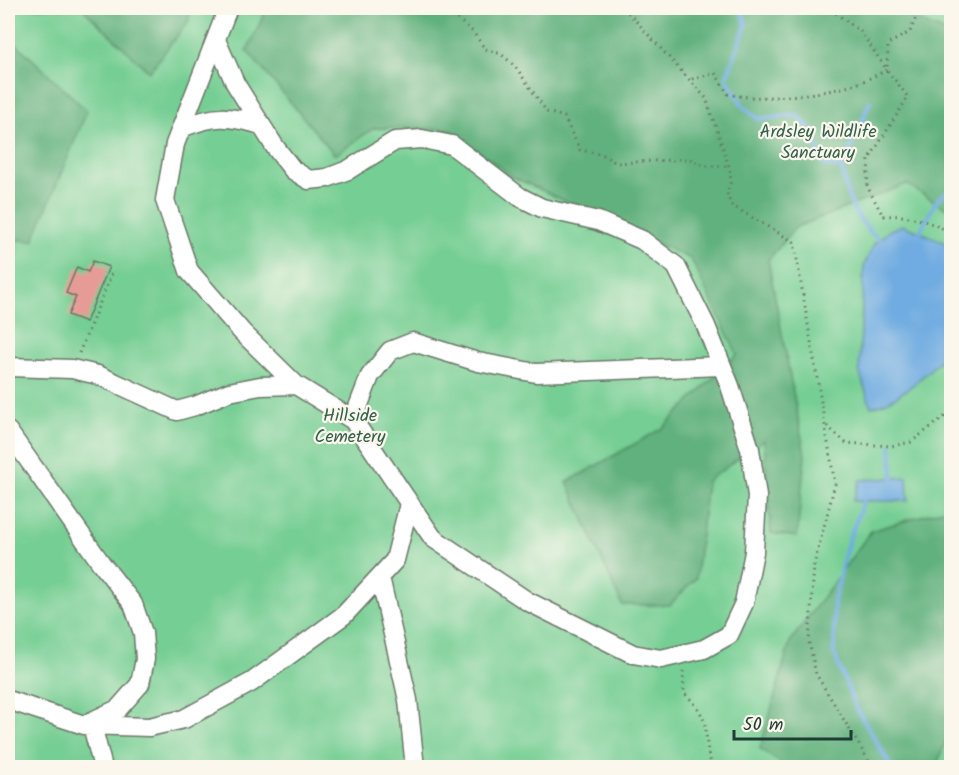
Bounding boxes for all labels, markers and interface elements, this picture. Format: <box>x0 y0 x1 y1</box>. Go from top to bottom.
park label: Ardsley Wildlife Sanctuary <box>759 118 877 168</box>
park label: Hillside Cemetery <box>315 402 386 452</box>
scale bar <box>734 703 851 741</box>
text: 50 m <box>743 711 783 740</box>

